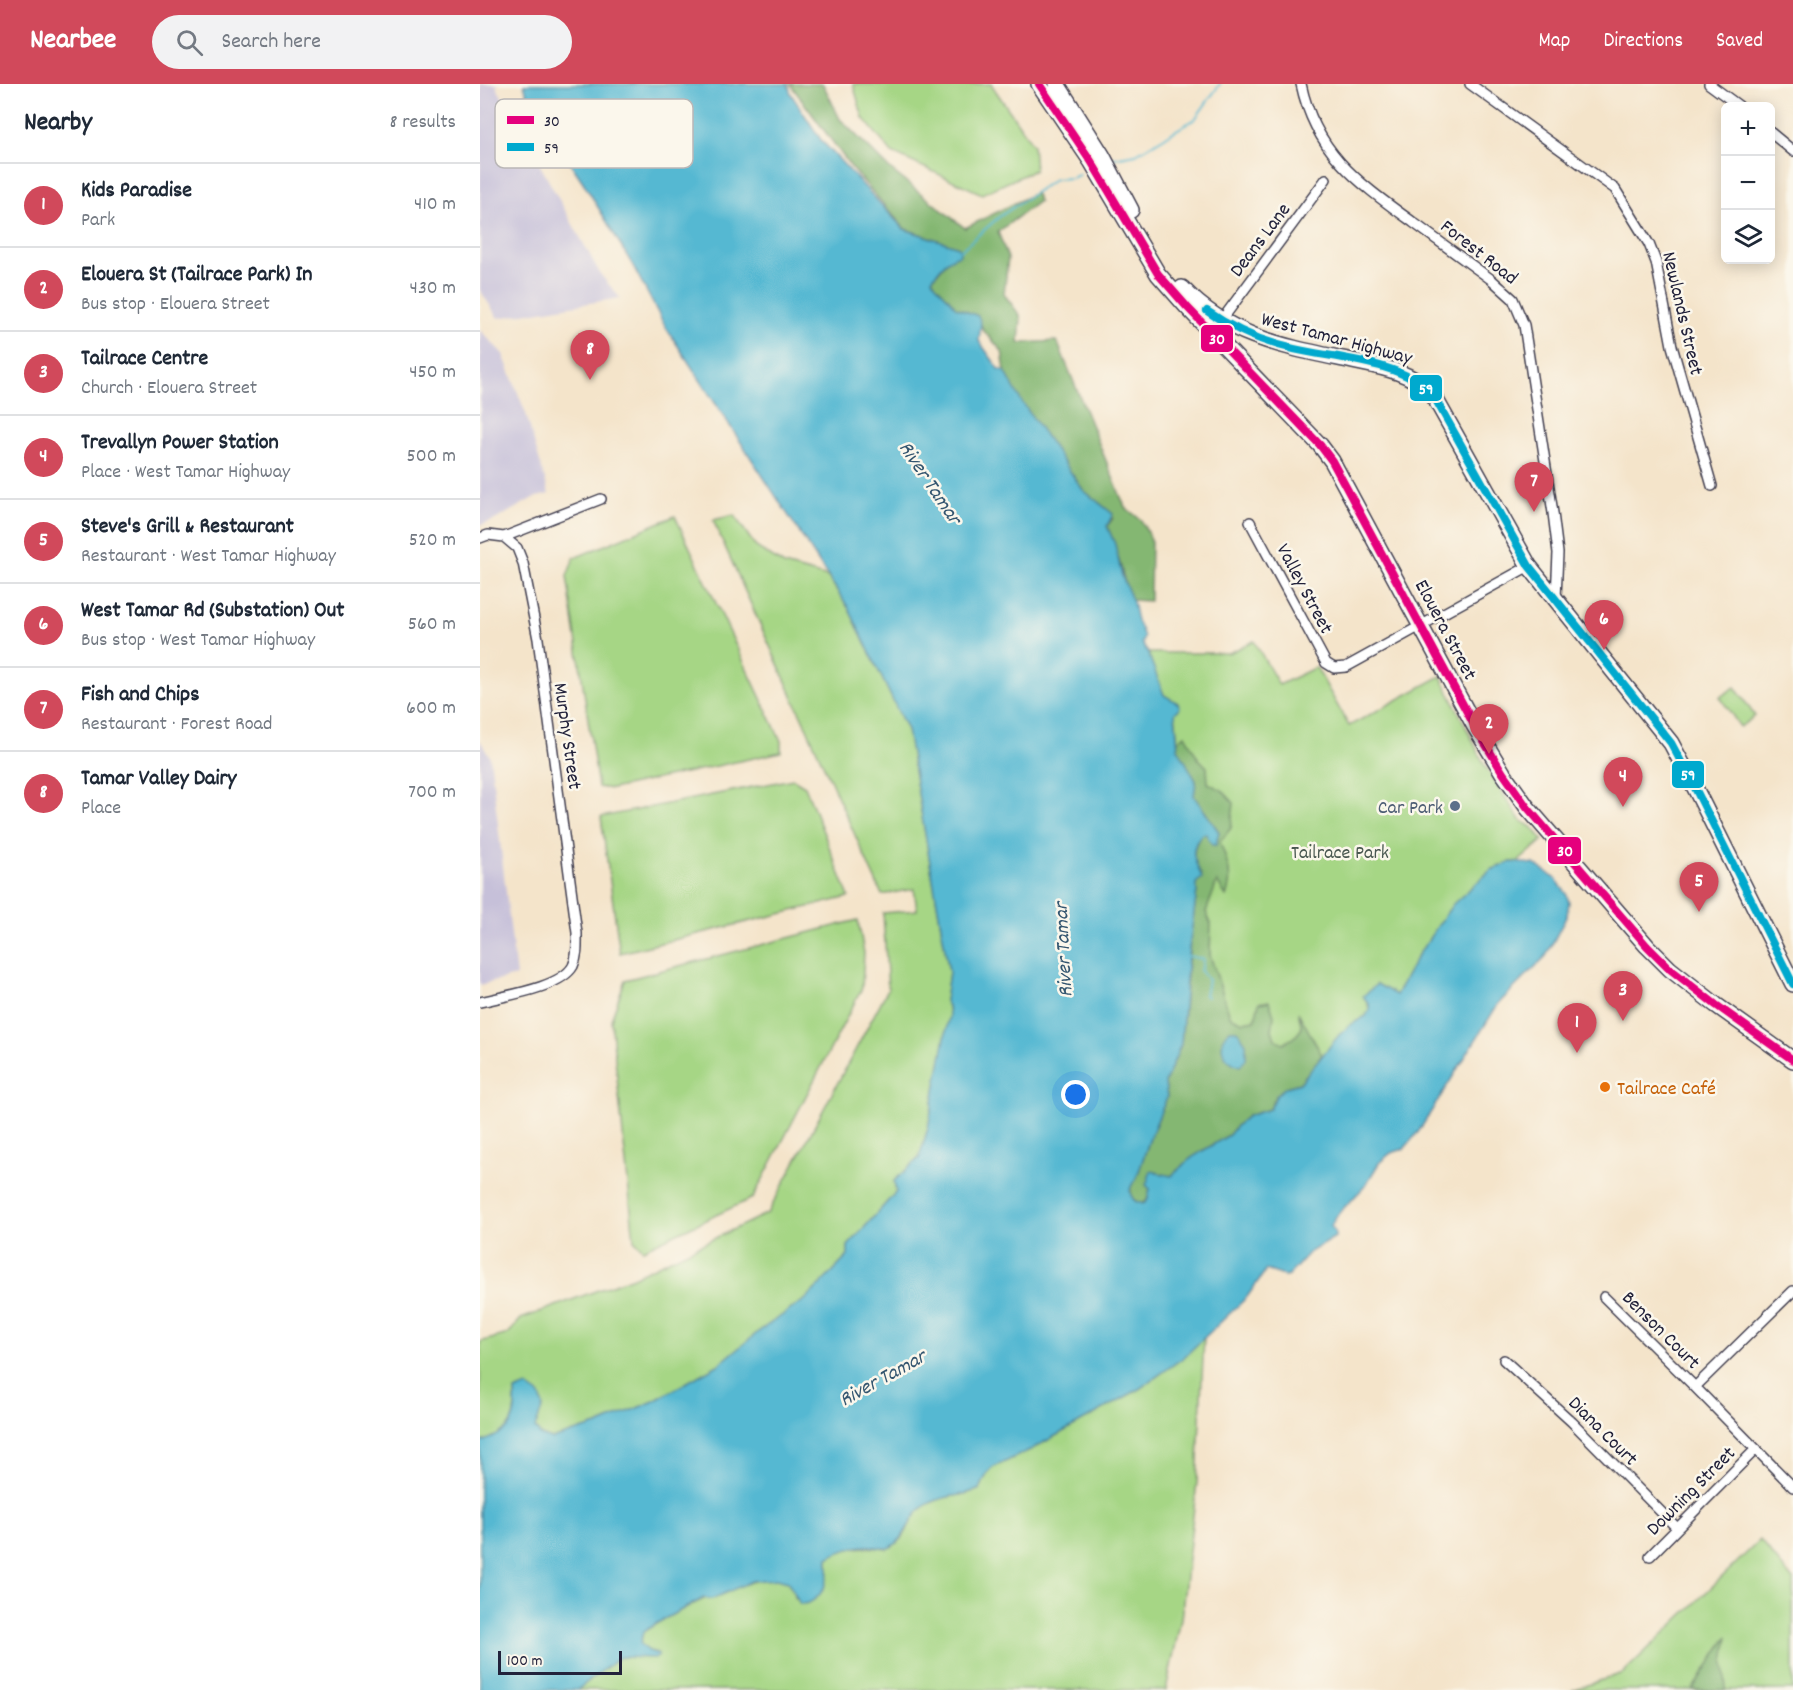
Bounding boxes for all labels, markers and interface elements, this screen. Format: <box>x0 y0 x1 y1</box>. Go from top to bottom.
search box <box>152 15 572 69</box>
text: Nearbee <box>30 22 116 62</box>
icon: search <box>173 26 206 59</box>
text: Search here <box>221 27 321 58</box>
text: Map <box>1539 27 1570 57</box>
text: Directions <box>1603 27 1683 57</box>
text: Saved <box>1716 27 1763 57</box>
legend <box>495 99 693 168</box>
map controls <box>1721 102 1775 264</box>
button: + <box>1721 102 1775 156</box>
text: Nearby <box>24 105 92 142</box>
text: 8 results <box>390 109 456 137</box>
text: 30 <box>544 111 560 134</box>
text: 59 <box>544 138 559 161</box>
button: − <box>1721 156 1775 210</box>
text: Kids Paradise <box>81 176 192 207</box>
text: 1 <box>41 191 46 219</box>
text: 410 m <box>414 191 456 219</box>
street label: Deans Lane <box>1224 198 1299 284</box>
text: Park <box>81 207 115 235</box>
button: layers <box>1721 210 1775 264</box>
street label: Forest Road <box>1433 214 1523 293</box>
street label: Newlands Street <box>1653 249 1709 378</box>
text: Elouera St (Tailrace Park) In <box>81 260 313 291</box>
text: 2 <box>39 275 48 303</box>
text: 430 m <box>410 275 456 303</box>
text: Bus stop · Elouera Street <box>81 291 270 319</box>
street label: West Tamar Highway <box>1258 306 1416 374</box>
line badge: 30 <box>1200 324 1234 353</box>
text: 30 <box>1209 329 1225 352</box>
pin: 8 <box>570 330 610 380</box>
text: Tailrace Centre <box>81 344 208 375</box>
text: 3 <box>39 359 48 387</box>
text: 450 m <box>409 359 456 387</box>
line badge: 59 <box>1409 374 1443 402</box>
text: Church · Elouera Street <box>81 375 257 403</box>
text: 59 <box>1419 379 1433 402</box>
text: Trevallyn Power Station <box>81 428 279 459</box>
water label: River Tamar <box>890 436 969 533</box>
text: 4 <box>39 443 48 471</box>
text: 500 m <box>407 443 456 471</box>
text: Place · West Tamar Highway <box>81 459 290 487</box>
pin: 7 <box>1514 462 1554 512</box>
text: Steve's Grill & Restaurant <box>81 512 294 543</box>
text: 5 <box>39 527 48 555</box>
text: 520 m <box>409 527 456 555</box>
street label: Valley Street <box>1268 539 1339 640</box>
text: Restaurant · West Tamar Highway <box>81 543 336 571</box>
street label: Elouera Street <box>1406 575 1483 686</box>
text: West Tamar Rd (Substation) Out <box>81 596 344 627</box>
pin: 6 <box>1584 600 1624 650</box>
text: 6 <box>39 611 48 639</box>
text: 560 m <box>408 611 456 639</box>
text: Bus stop · West Tamar Highway <box>81 627 315 655</box>
text: Fish and Chips <box>81 680 199 711</box>
street label: Murphy Street <box>545 681 587 792</box>
text: 7 <box>40 695 47 723</box>
text: 600 m <box>406 695 456 723</box>
pin: 2 <box>1470 704 1508 754</box>
text: Restaurant · Forest Road <box>81 711 272 739</box>
pin: 4 <box>1604 758 1642 807</box>
line badge: 59 <box>1671 760 1705 789</box>
text: Tamar Valley Dairy <box>81 764 237 795</box>
text: 59 <box>1681 765 1695 788</box>
text: 8 <box>39 779 48 807</box>
text: 700 m <box>408 779 456 807</box>
text: Place <box>81 795 121 823</box>
place label: Car Park <box>1378 795 1443 823</box>
marker: Car Park <box>1448 799 1462 813</box>
line badge: 30 <box>1547 836 1582 865</box>
park label: Tailrace Park <box>1291 840 1389 868</box>
text: 30 <box>1557 841 1573 864</box>
pin: 5 <box>1680 862 1718 912</box>
water label: River Tamar <box>1047 899 1082 998</box>
pin: 3 <box>1604 972 1642 1021</box>
pin: 1 <box>1558 1004 1596 1053</box>
place label: Tailrace Café <box>1617 1076 1716 1104</box>
your location <box>1061 1080 1090 1109</box>
marker: Tailrace Café <box>1598 1080 1612 1094</box>
street label: Benson Court <box>1614 1286 1705 1377</box>
water label: River Tamar <box>835 1342 934 1416</box>
street label: Diana Court <box>1561 1391 1643 1473</box>
street label: Downing Street <box>1641 1441 1743 1543</box>
scale bar <box>498 1648 622 1676</box>
text: 100 m <box>507 1650 543 1673</box>

